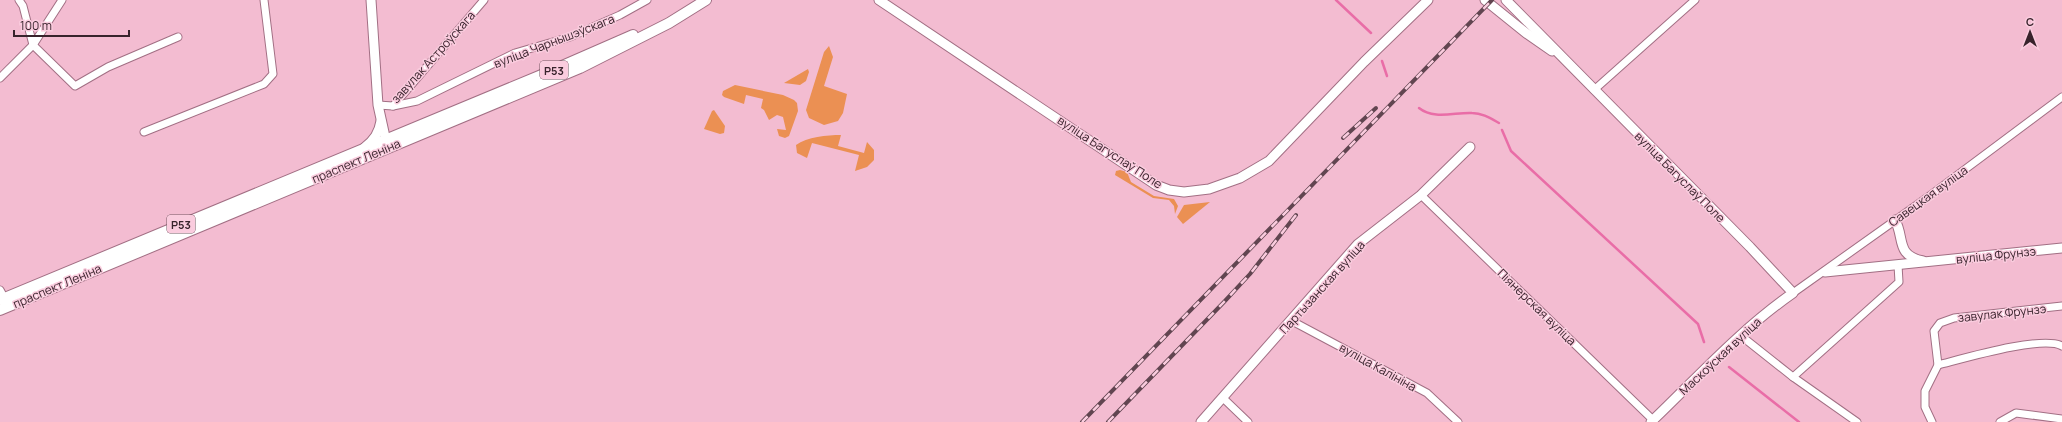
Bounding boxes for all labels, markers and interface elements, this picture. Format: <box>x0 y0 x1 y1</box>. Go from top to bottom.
street label: завулак Астроўскага <box>387 7 479 107</box>
street label: вуліца Чарнышэўскага <box>491 10 617 72</box>
scale bar <box>14 12 129 38</box>
north arrow <box>2010 12 2050 52</box>
text: С <box>2026 14 2034 29</box>
text: 100 m <box>20 17 52 34</box>
road number: Р53 <box>540 61 568 79</box>
street label: вуліца Багуслаў Поле <box>1054 112 1166 192</box>
street label: вуліца Багуслаў Поле <box>1631 128 1729 226</box>
street label: праспект Леніна <box>309 135 403 187</box>
street label: Савецкая вуліца <box>1885 161 1971 231</box>
road number: Р53 <box>167 215 195 233</box>
street label: Партызанская вуліца <box>1275 236 1369 338</box>
street label: вуліца Фрунзэ <box>1955 242 2037 268</box>
street label: праспект Леніна <box>10 260 104 312</box>
street label: Піянерская вуліца <box>1494 265 1580 349</box>
street label: завулак Фрунзэ <box>1957 300 2047 326</box>
street label: Маскоўская вуліца <box>1675 313 1765 399</box>
street label: вуліца Калініна <box>1336 339 1420 395</box>

